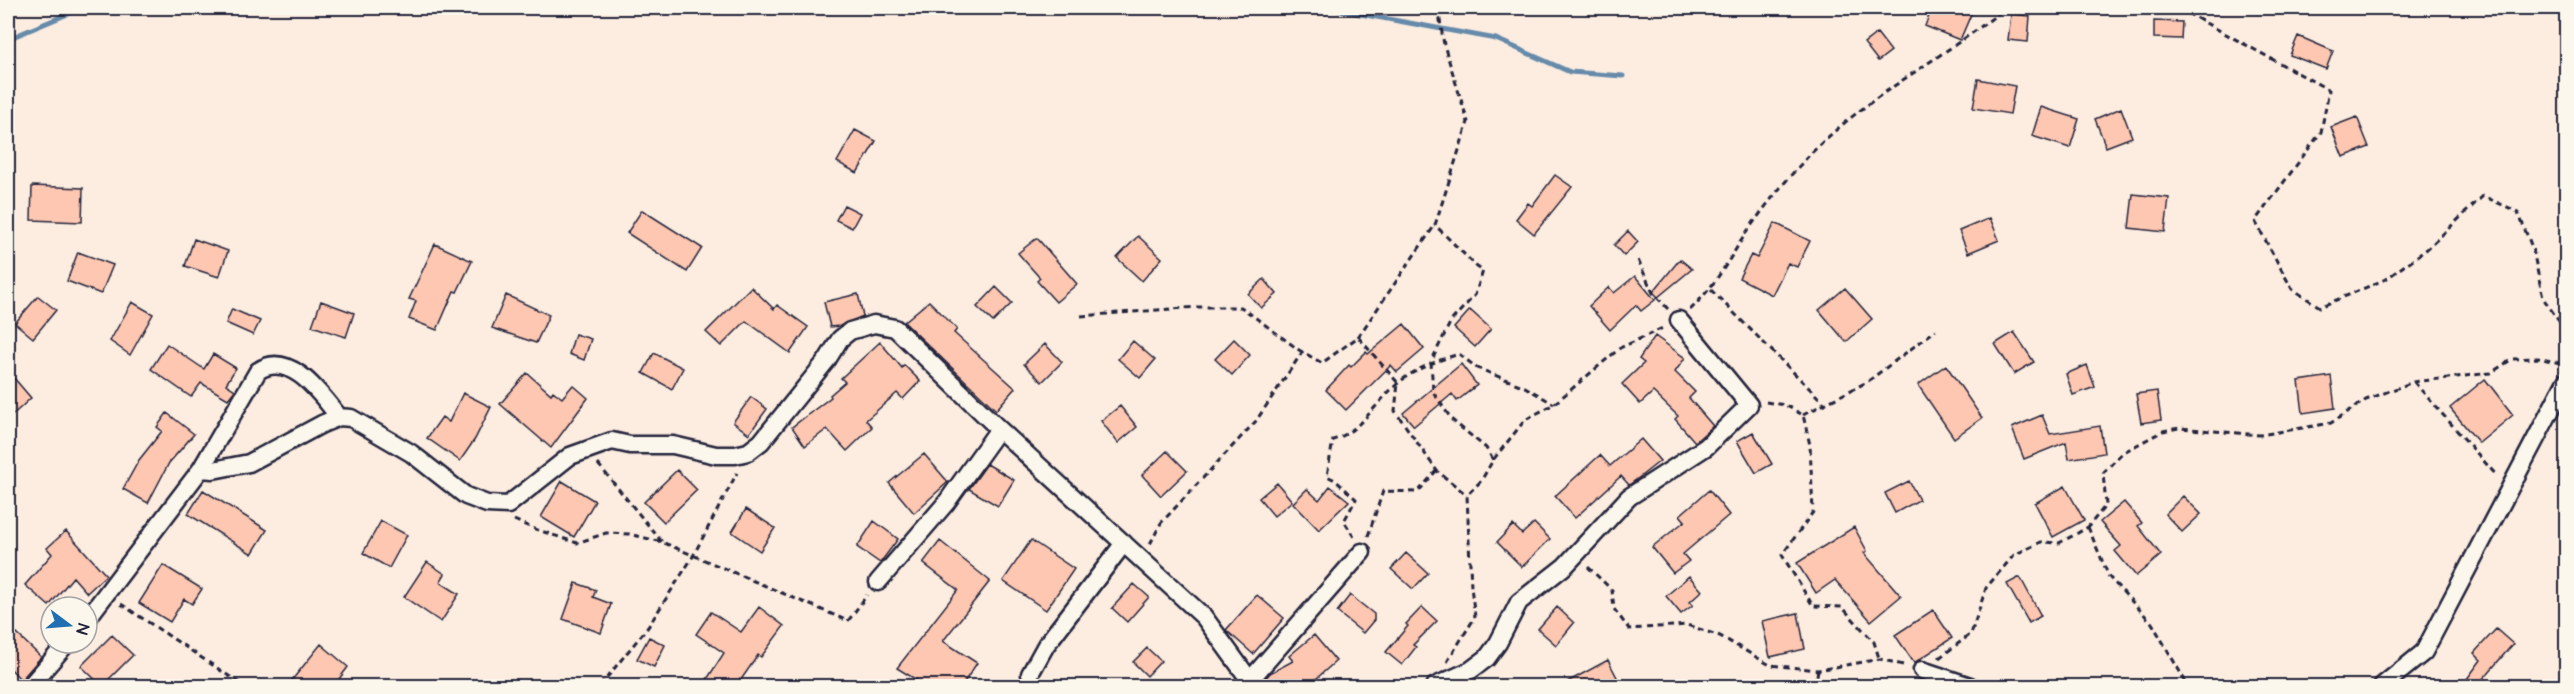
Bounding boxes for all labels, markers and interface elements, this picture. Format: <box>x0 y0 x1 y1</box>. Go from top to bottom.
north arrow <box>39 595 99 655</box>
text: N <box>71 621 94 637</box>

